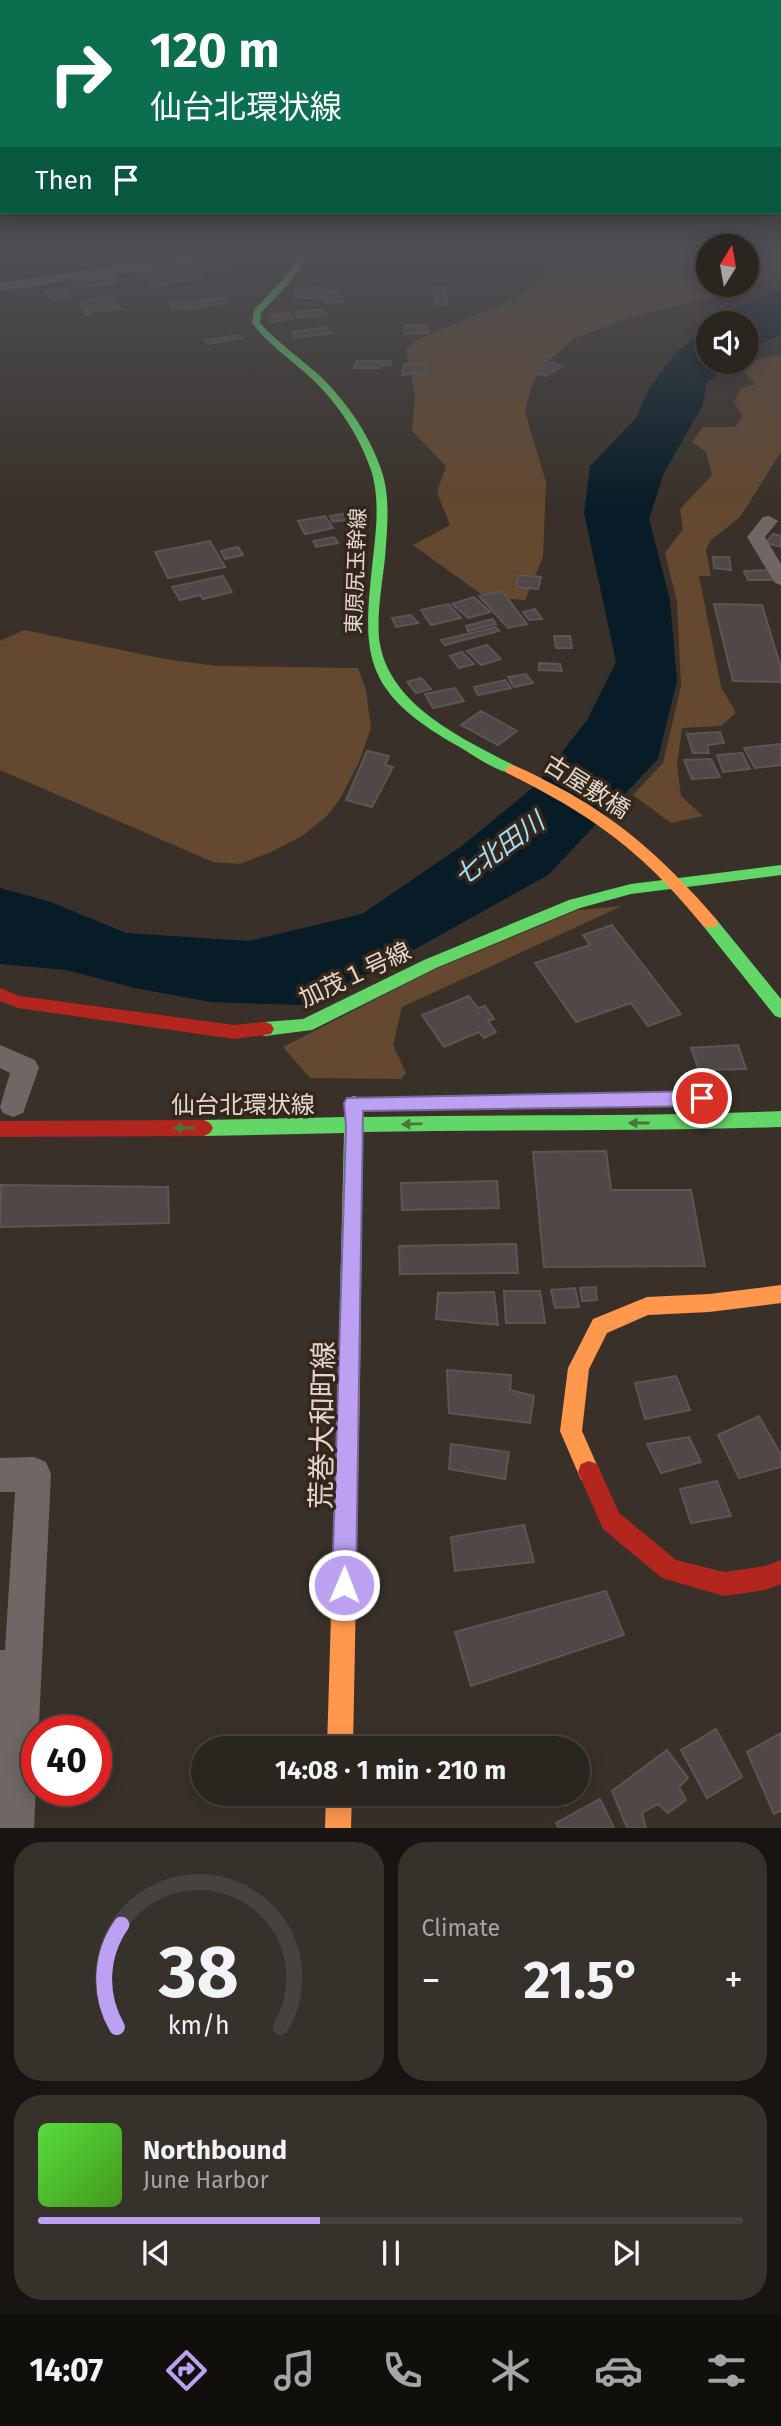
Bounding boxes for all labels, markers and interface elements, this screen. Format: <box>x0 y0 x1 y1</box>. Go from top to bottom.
text: 120 m <box>150 21 280 80</box>
icon: right <box>35 28 126 119</box>
text: 仙台北環状線 <box>150 88 342 126</box>
icon: arrive <box>107 161 145 199</box>
text: Then <box>35 165 93 196</box>
north arrow <box>696 234 760 298</box>
map controls <box>696 234 759 374</box>
button: sound <box>696 311 759 374</box>
street label: 東原尻玉幹線 <box>341 508 371 634</box>
street label: 古屋敷橋 <box>539 750 635 824</box>
water label: 七北田川 <box>448 805 553 893</box>
street label: 加茂１号線 <box>295 937 415 1013</box>
pin <box>672 1068 732 1128</box>
icon: arrive <box>683 1079 721 1117</box>
street label: 仙台北環状線 <box>171 1091 315 1119</box>
one-way arrow <box>628 1117 650 1129</box>
one-way arrow <box>401 1119 423 1130</box>
one-way arrow <box>173 1122 195 1134</box>
street label: 荒巻大和町線 <box>305 1341 340 1509</box>
position arrow <box>307 1548 381 1622</box>
speed limit sign: 40 <box>21 1715 112 1806</box>
text: 14:08 · 1 min · 210 m <box>275 1755 506 1786</box>
text: Climate <box>422 1914 500 1942</box>
text: 38 <box>158 1930 239 2017</box>
text: 21.5° <box>524 1949 641 2012</box>
text: − <box>422 1957 441 2003</box>
text: + <box>724 1957 743 2003</box>
text: km/h <box>168 2011 230 2041</box>
text: Northbound <box>143 2135 287 2166</box>
text: June Harbor <box>143 2166 269 2194</box>
icon: previous <box>137 2234 175 2272</box>
icon: pause <box>372 2234 410 2272</box>
icon: next <box>607 2234 645 2272</box>
icon: directions <box>162 2346 211 2395</box>
icon: music <box>270 2346 319 2395</box>
icon: phone <box>378 2346 427 2395</box>
icon: climate <box>486 2346 535 2395</box>
icon: car <box>594 2346 643 2395</box>
icon: filters <box>702 2346 751 2395</box>
text: 14:07 <box>30 2351 103 2389</box>

